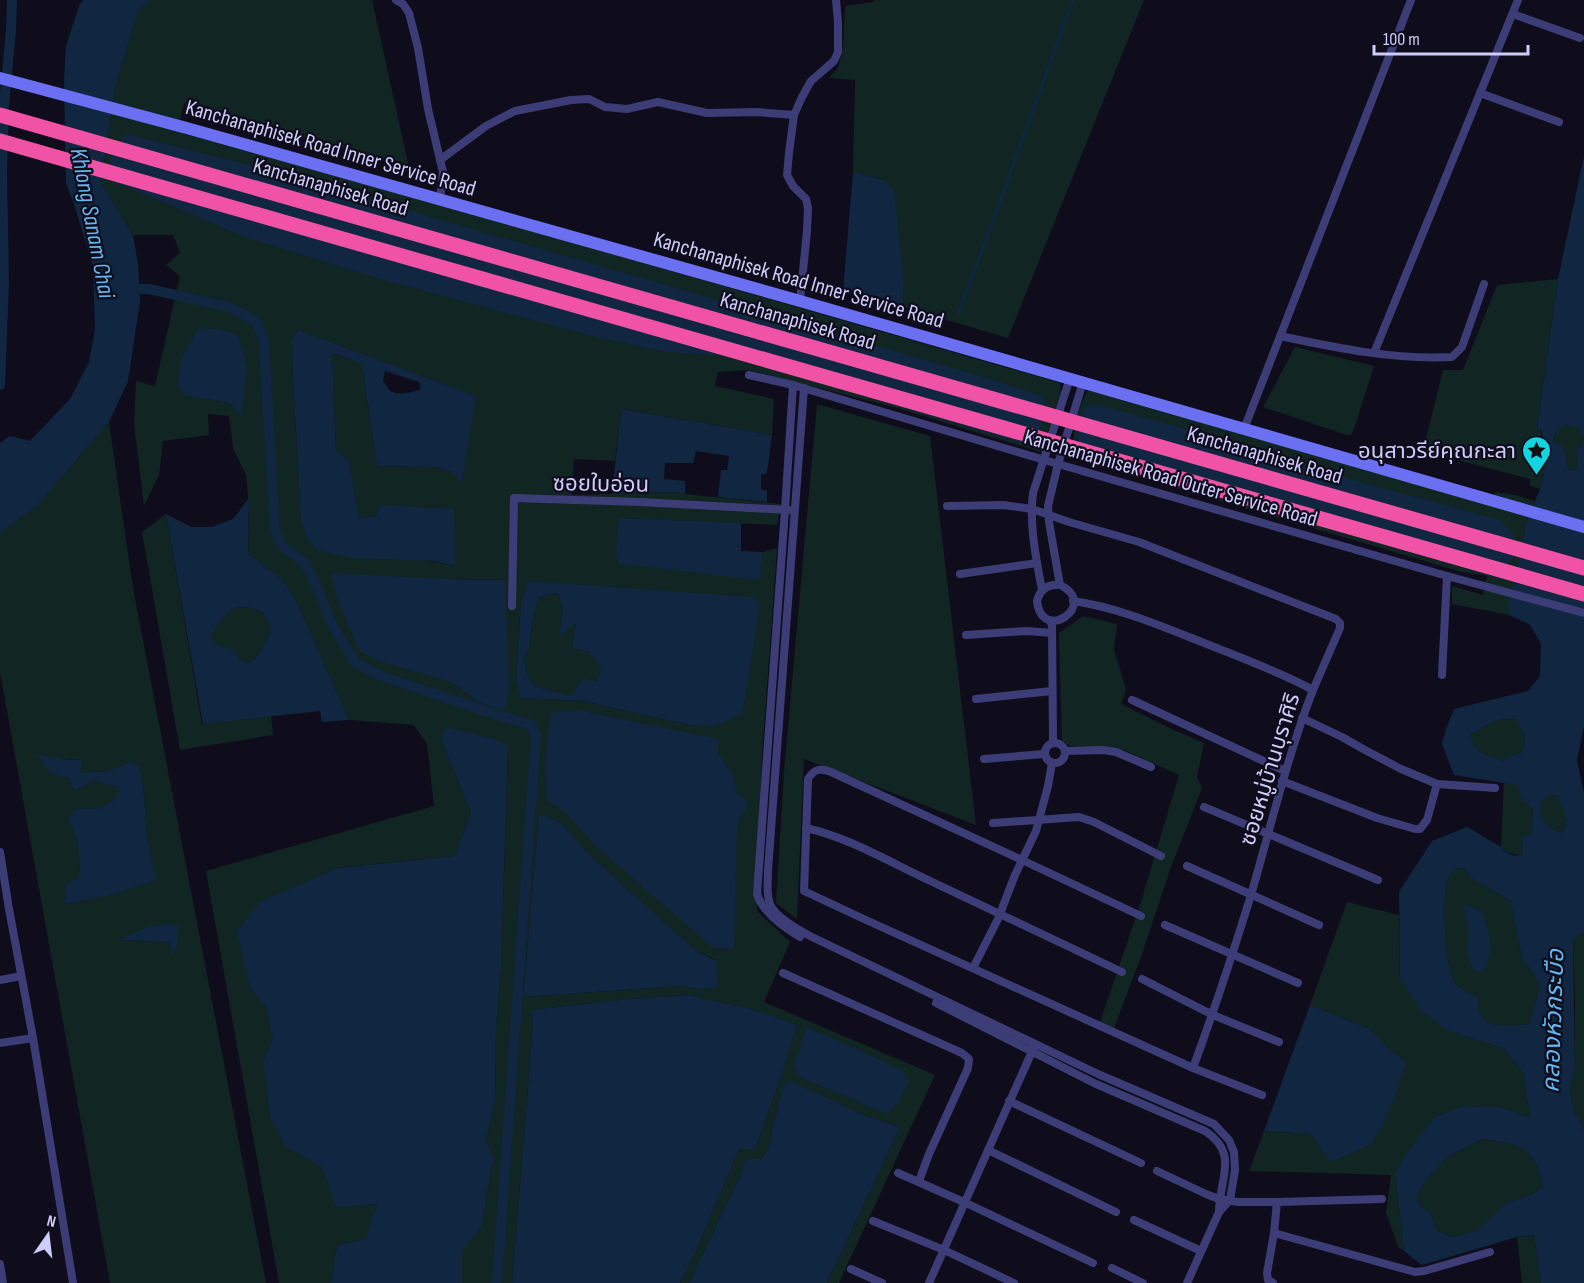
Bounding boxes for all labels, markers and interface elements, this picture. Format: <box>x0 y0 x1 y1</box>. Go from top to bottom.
scale bar <box>1374 18 1528 56</box>
text: 100 m <box>1383 29 1420 50</box>
street label: Kanchanaphisek Road Inner Service Road <box>183 93 479 201</box>
water label: Khlong Sanam Chai <box>64 146 121 301</box>
street label: Kanchanaphisek Road <box>250 151 412 221</box>
street label: Kanchanaphisek Road Inner Service Road <box>651 225 947 333</box>
street label: Kanchanaphisek Road <box>717 285 879 355</box>
street label: Kanchanaphisek Road <box>1184 420 1345 491</box>
street label: Kanchanaphisek Road Outer Service Road <box>1021 424 1320 533</box>
place icon: อนุสาวรีย์คุณกะลา <box>1521 434 1553 476</box>
place label: อนุสาวรีย์คุณกะลา <box>1358 438 1516 465</box>
street label: ซอยใบอ่อน <box>553 470 649 499</box>
street label: ซอยหมู่บ้านบุราศิริ <box>1234 690 1306 849</box>
water label: คลองหัวกระบือ <box>1537 948 1571 1093</box>
north arrow <box>18 1205 78 1265</box>
text: N <box>45 1212 58 1232</box>

